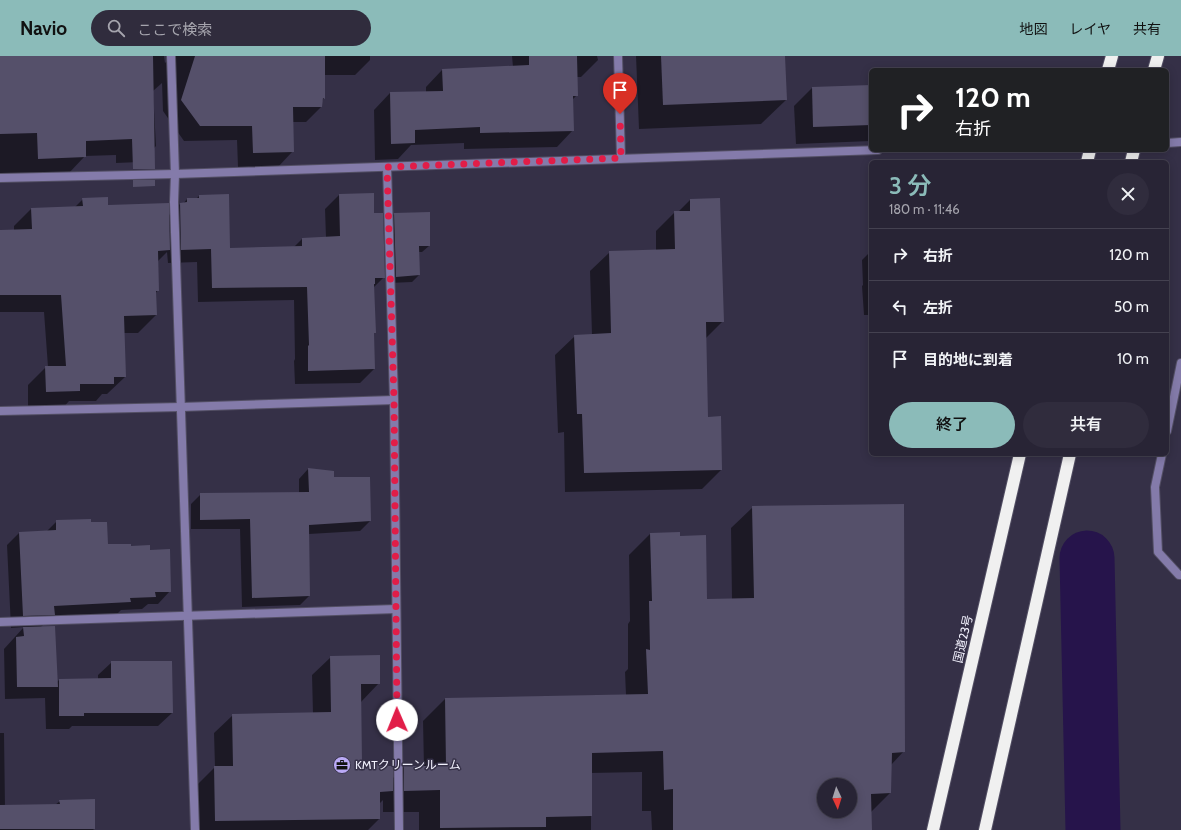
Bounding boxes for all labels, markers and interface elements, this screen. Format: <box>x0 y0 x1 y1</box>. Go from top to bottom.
search box <box>91 10 371 46</box>
text: Navio <box>20 17 67 40</box>
icon: search <box>105 17 127 39</box>
text: 地図 <box>1019 20 1047 38</box>
text: レイヤ <box>1069 20 1111 38</box>
text: 共有 <box>1133 20 1161 38</box>
text: ここで検索 <box>137 21 212 39</box>
pin <box>603 73 637 114</box>
icon: arrive <box>609 79 631 101</box>
text: 120 m <box>955 80 1031 114</box>
icon: right <box>889 84 941 136</box>
text: 右折 <box>955 118 991 140</box>
text: 3 分 <box>889 171 931 200</box>
button: close <box>1107 173 1149 215</box>
text: 180 m · 11:46 <box>889 201 960 217</box>
icon: right <box>889 244 911 266</box>
text: 120 m <box>1109 246 1149 264</box>
text: 右折 <box>923 247 953 265</box>
icon: left <box>889 296 911 318</box>
text: 50 m <box>1114 298 1149 316</box>
text: 左折 <box>923 299 953 317</box>
icon: arrive <box>889 348 911 370</box>
text: 10 m <box>1117 350 1149 368</box>
text: 目的地に到着 <box>923 351 1013 369</box>
button: 終了 <box>889 402 1015 448</box>
button: 共有 <box>1023 402 1149 448</box>
street label: 国道23号 <box>950 613 975 664</box>
position arrow <box>376 699 418 741</box>
office icon: KMTクリーンルーム <box>332 755 352 775</box>
place label: KMTクリーンルーム <box>355 757 461 772</box>
north arrow <box>817 778 857 818</box>
map controls <box>817 778 857 818</box>

